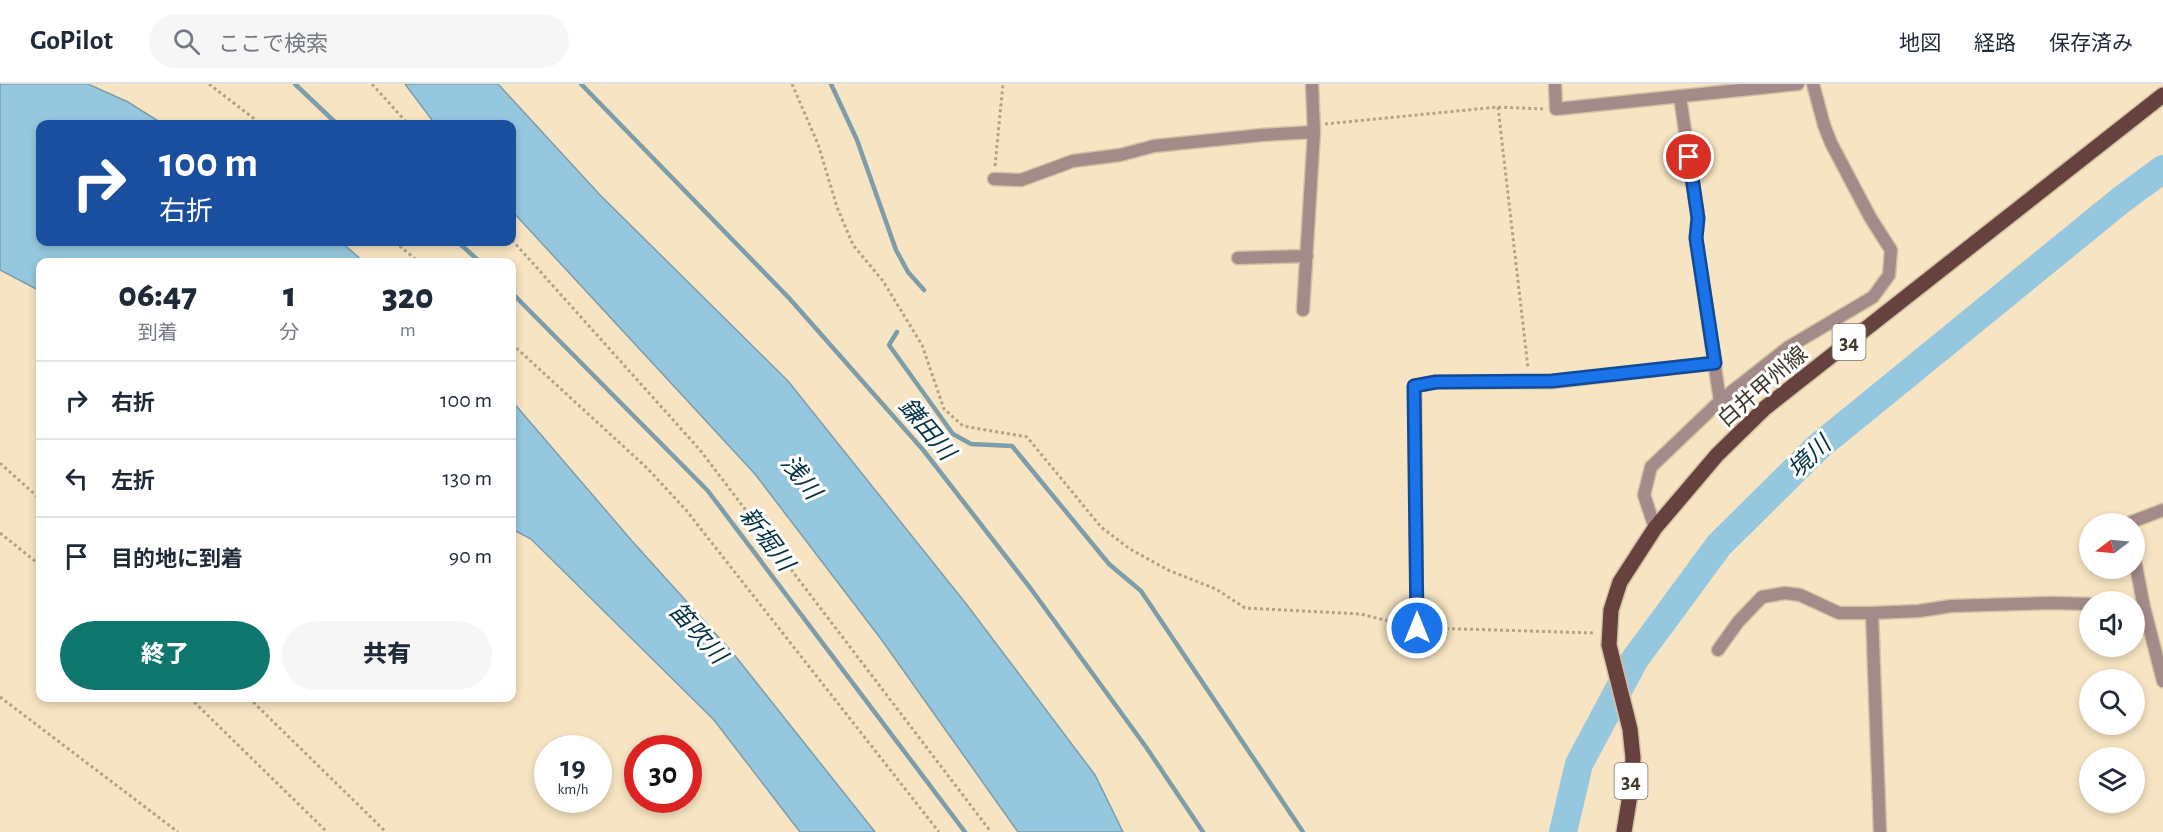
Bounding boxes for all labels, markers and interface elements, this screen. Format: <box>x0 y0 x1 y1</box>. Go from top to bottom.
search box <box>149 14 569 68</box>
icon: search <box>170 25 203 58</box>
text: GoPilot <box>30 27 113 55</box>
text: ここで検索 <box>218 33 328 55</box>
text: 地図 <box>1899 33 1941 54</box>
text: 経路 <box>1974 33 2016 54</box>
text: 保存済み <box>2049 33 2133 54</box>
pin <box>1663 131 1714 182</box>
icon: arrive <box>1672 140 1705 173</box>
text: 100 m <box>159 142 258 184</box>
icon: right <box>60 144 138 222</box>
text: 右折 <box>159 198 213 225</box>
text: 06:47 <box>118 277 197 313</box>
text: 1 <box>283 277 296 313</box>
text: 320 <box>382 279 434 315</box>
text: m <box>400 320 416 340</box>
text: 到着 <box>138 323 178 343</box>
text: 分 <box>280 323 300 343</box>
road number: 34 <box>1832 324 1866 360</box>
street label: 白井甲州線 <box>1713 342 1811 431</box>
icon: right <box>60 384 93 417</box>
text: 100 m <box>440 389 492 411</box>
text: 右折 <box>111 392 155 414</box>
water label: 鎌田川 <box>894 393 962 467</box>
water label: 境川 <box>1783 429 1838 483</box>
water label: 浅川 <box>776 450 828 506</box>
icon: left <box>60 462 93 495</box>
text: 130 m <box>443 467 492 489</box>
text: 左折 <box>111 470 155 492</box>
water label: 新堀川 <box>735 502 801 578</box>
north arrow <box>2079 513 2145 579</box>
map controls <box>2079 513 2145 813</box>
icon: arrive <box>60 540 93 573</box>
text: 90 m <box>449 545 492 567</box>
text: 目的地に到着 <box>111 548 243 570</box>
button: sound <box>2079 591 2145 657</box>
position arrow <box>1385 596 1449 660</box>
water label: 笛吹川 <box>664 598 734 671</box>
button: 終了 <box>60 621 270 690</box>
button: 共有 <box>282 621 492 690</box>
button: search <box>2079 669 2145 735</box>
speed limit sign: 30 <box>624 735 702 813</box>
button: layers <box>2079 747 2145 813</box>
text: 19 <box>560 752 586 782</box>
road number: 34 <box>1614 763 1648 799</box>
text: km/h <box>558 782 588 797</box>

